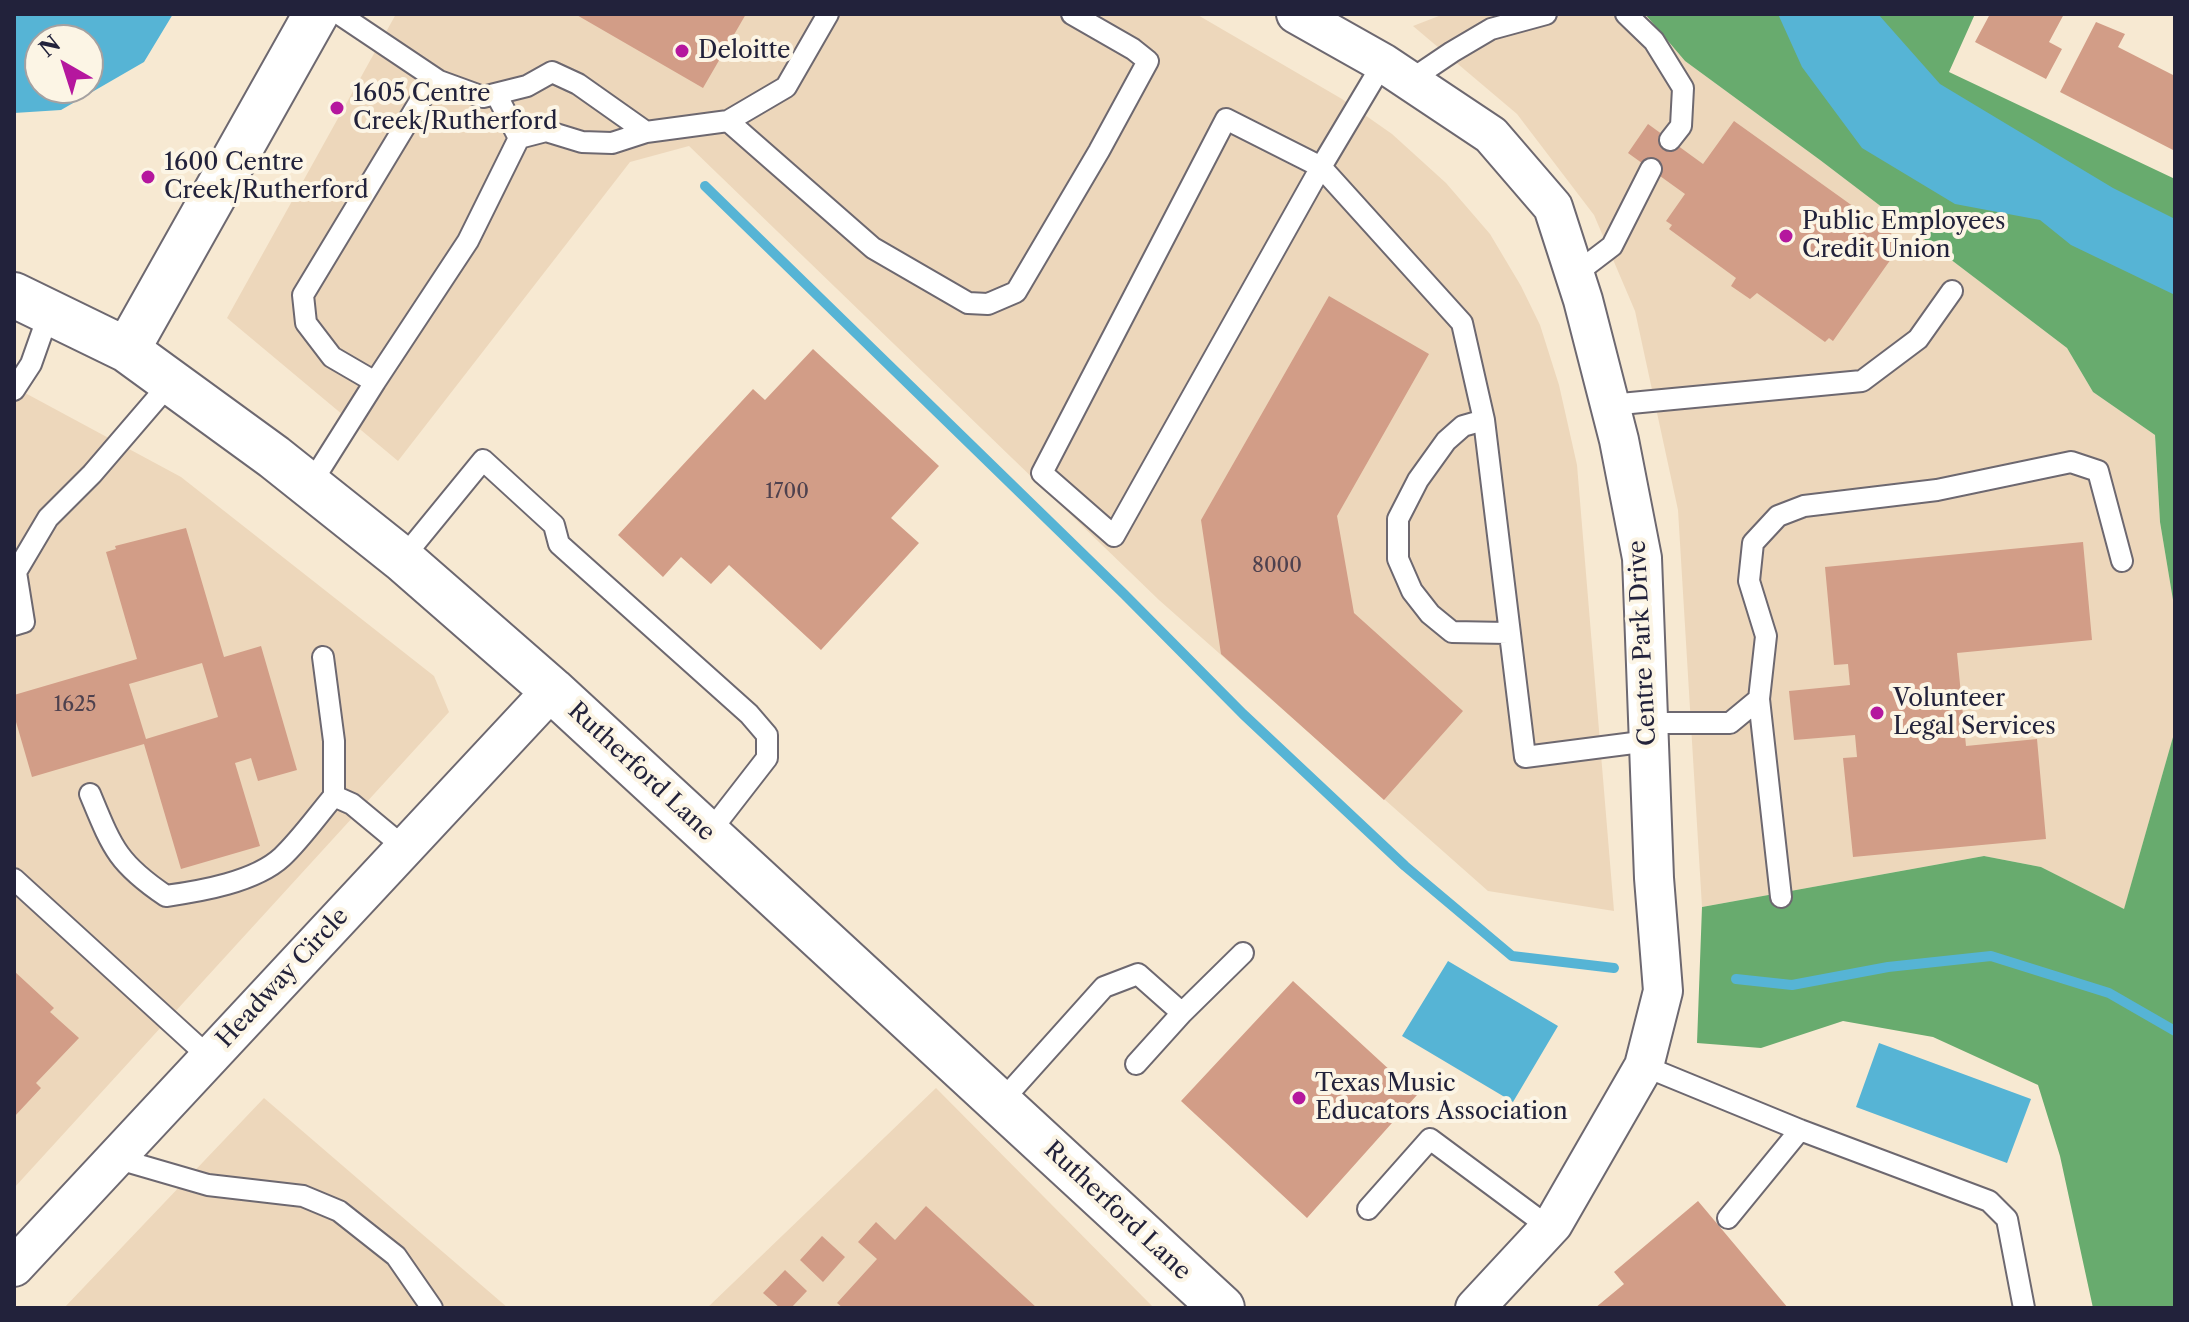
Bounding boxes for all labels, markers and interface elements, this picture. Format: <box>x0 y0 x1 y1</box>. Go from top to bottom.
north arrow <box>24 24 104 104</box>
text: N <box>34 30 66 63</box>
place label: Deloitte <box>698 37 790 65</box>
marker: Deloitte <box>673 42 691 60</box>
place label: 1605 Centre Creek/Rutherford <box>353 80 557 136</box>
marker: 1605 Centre Creek/Rutherford <box>328 99 346 117</box>
place label: 1600 Centre Creek/Rutherford <box>164 149 368 205</box>
marker: 1600 Centre Creek/Rutherford <box>139 168 157 186</box>
place label: Public Employees Credit Union <box>1802 208 2005 264</box>
marker: Public Employees Credit Union <box>1777 227 1795 245</box>
house number: 1700 <box>765 480 809 504</box>
street label: Centre Park Drive <box>1623 539 1663 747</box>
house number: 8000 <box>1252 554 1302 578</box>
place label: Volunteer Legal Services <box>1893 685 2056 741</box>
house number: 1625 <box>54 693 96 717</box>
street label: Rutherford Lane <box>562 697 720 847</box>
marker: Volunteer Legal Services <box>1868 704 1886 722</box>
street label: Headway Circle <box>211 902 355 1054</box>
place label: Texas Music Educators Association <box>1315 1070 1568 1126</box>
marker: Texas Music Educators Association <box>1290 1089 1308 1107</box>
street label: Rutherford Lane <box>1038 1136 1196 1286</box>

